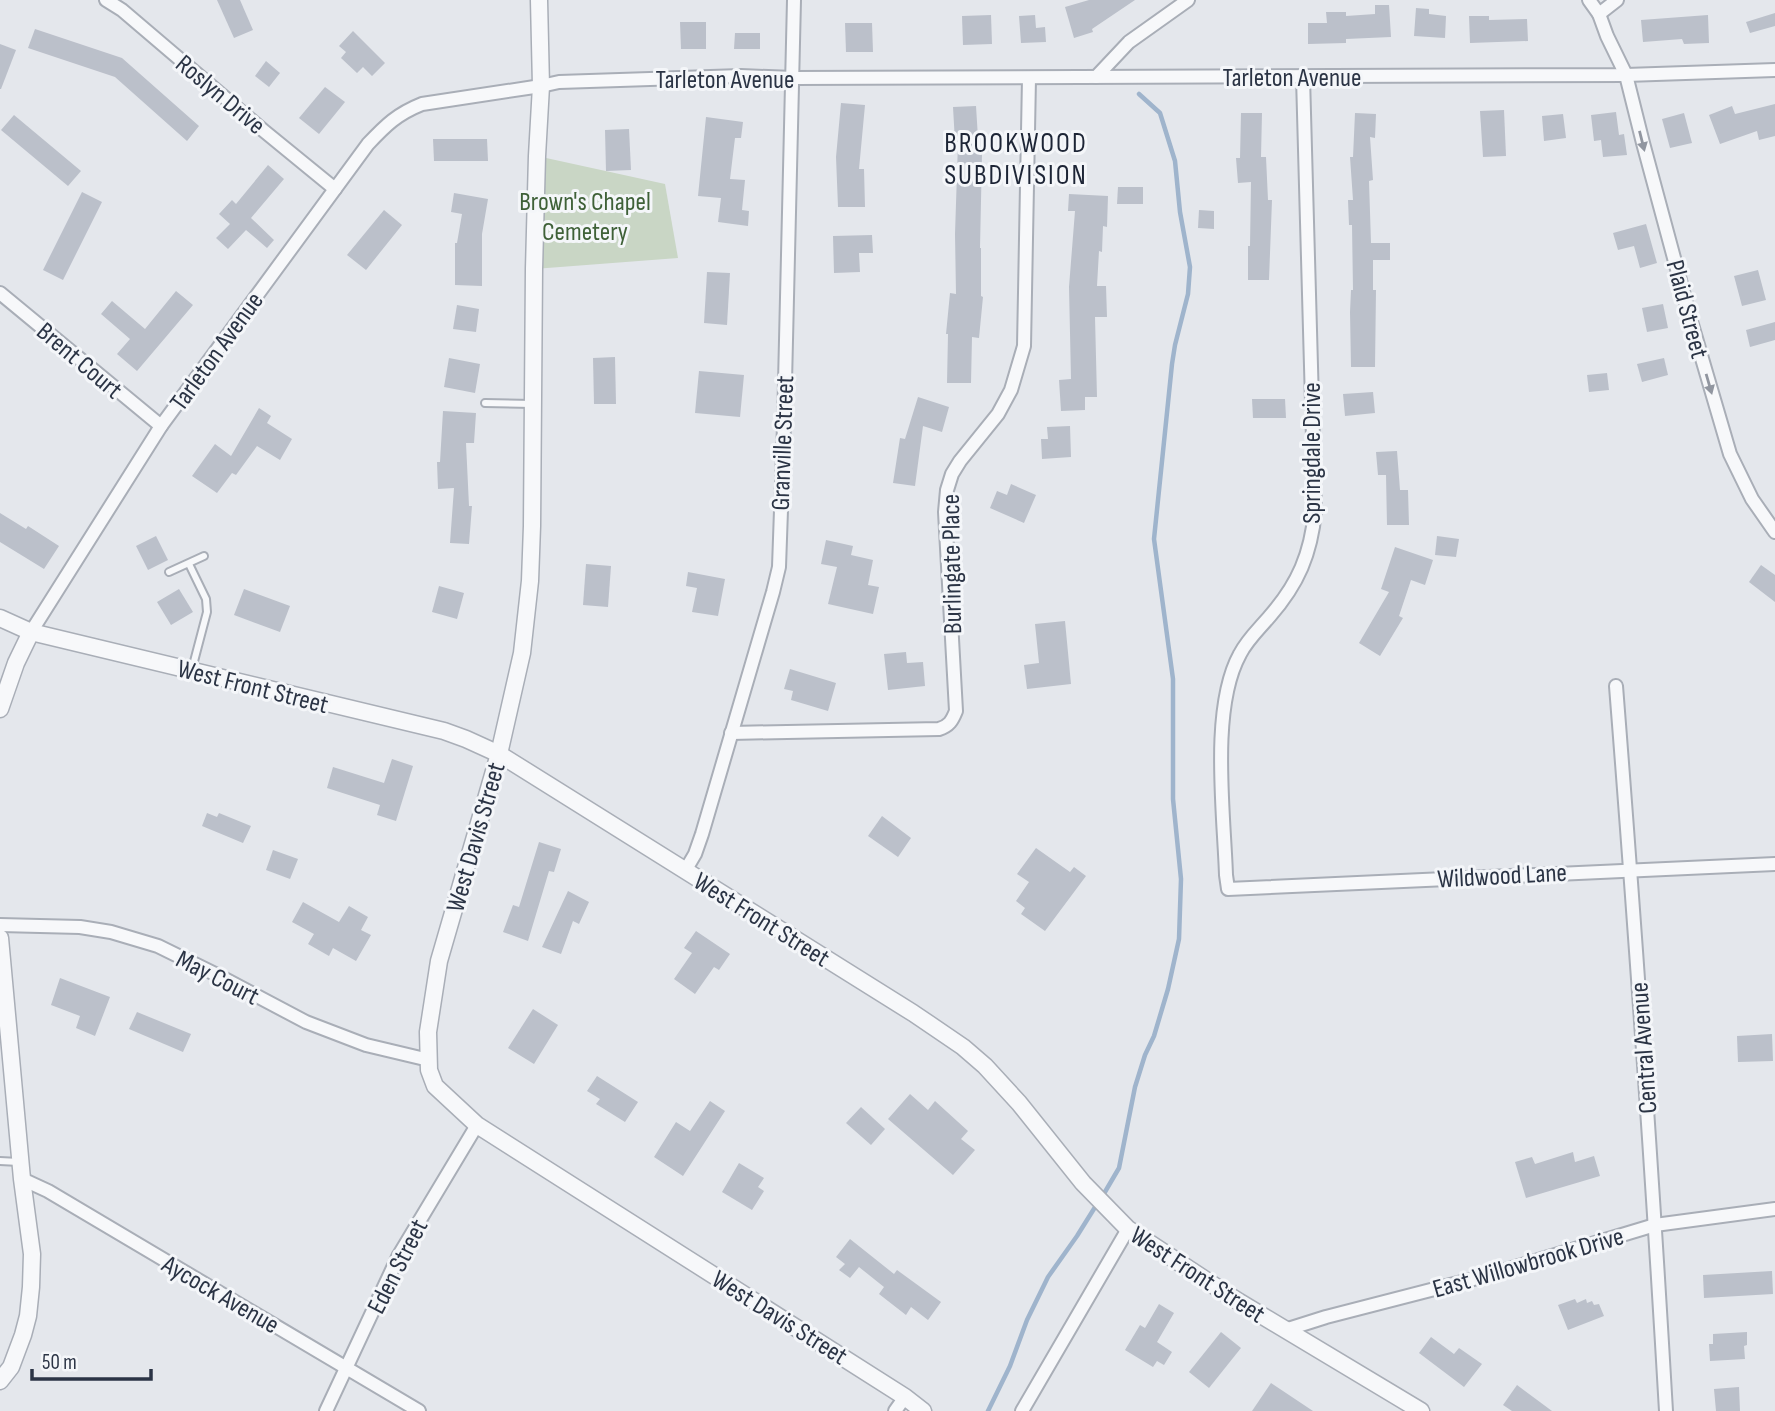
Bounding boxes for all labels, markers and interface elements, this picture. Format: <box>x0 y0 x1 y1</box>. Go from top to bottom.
street label: Roslyn Drive <box>169 49 271 142</box>
street label: Tarleton Avenue <box>1223 63 1361 94</box>
street label: Tarleton Avenue <box>656 65 794 96</box>
district label: BROOKWOOD SUBDIVISION <box>944 127 1088 192</box>
one-way arrow <box>1637 130 1648 152</box>
park label: Brown's Chapel Cemetery <box>519 187 651 248</box>
street label: Plaid Street <box>1659 257 1715 362</box>
street label: Tarleton Avenue <box>164 287 271 417</box>
street label: Brent Court <box>30 316 128 406</box>
one-way arrow <box>1704 374 1714 395</box>
street label: Granville Street <box>766 375 801 511</box>
street label: Springdale Drive <box>1297 382 1328 524</box>
street label: Burlingate Place <box>936 494 969 634</box>
street label: West Front Street <box>174 654 331 721</box>
street label: West Davis Street <box>440 759 513 916</box>
street label: Wildwood Lane <box>1437 858 1568 895</box>
street label: West Front Street <box>688 866 835 974</box>
street label: May Court <box>171 944 264 1012</box>
street label: Central Avenue <box>1624 981 1665 1115</box>
street label: Eden Street <box>361 1214 435 1319</box>
street label: West Front Street <box>1124 1220 1270 1330</box>
street label: East Willowbrook Drive <box>1429 1221 1628 1306</box>
street label: Aycock Avenue <box>155 1249 284 1341</box>
street label: West Davis Street <box>706 1264 853 1372</box>
scale bar <box>32 1338 150 1382</box>
text: 50 m <box>42 1350 77 1375</box>

